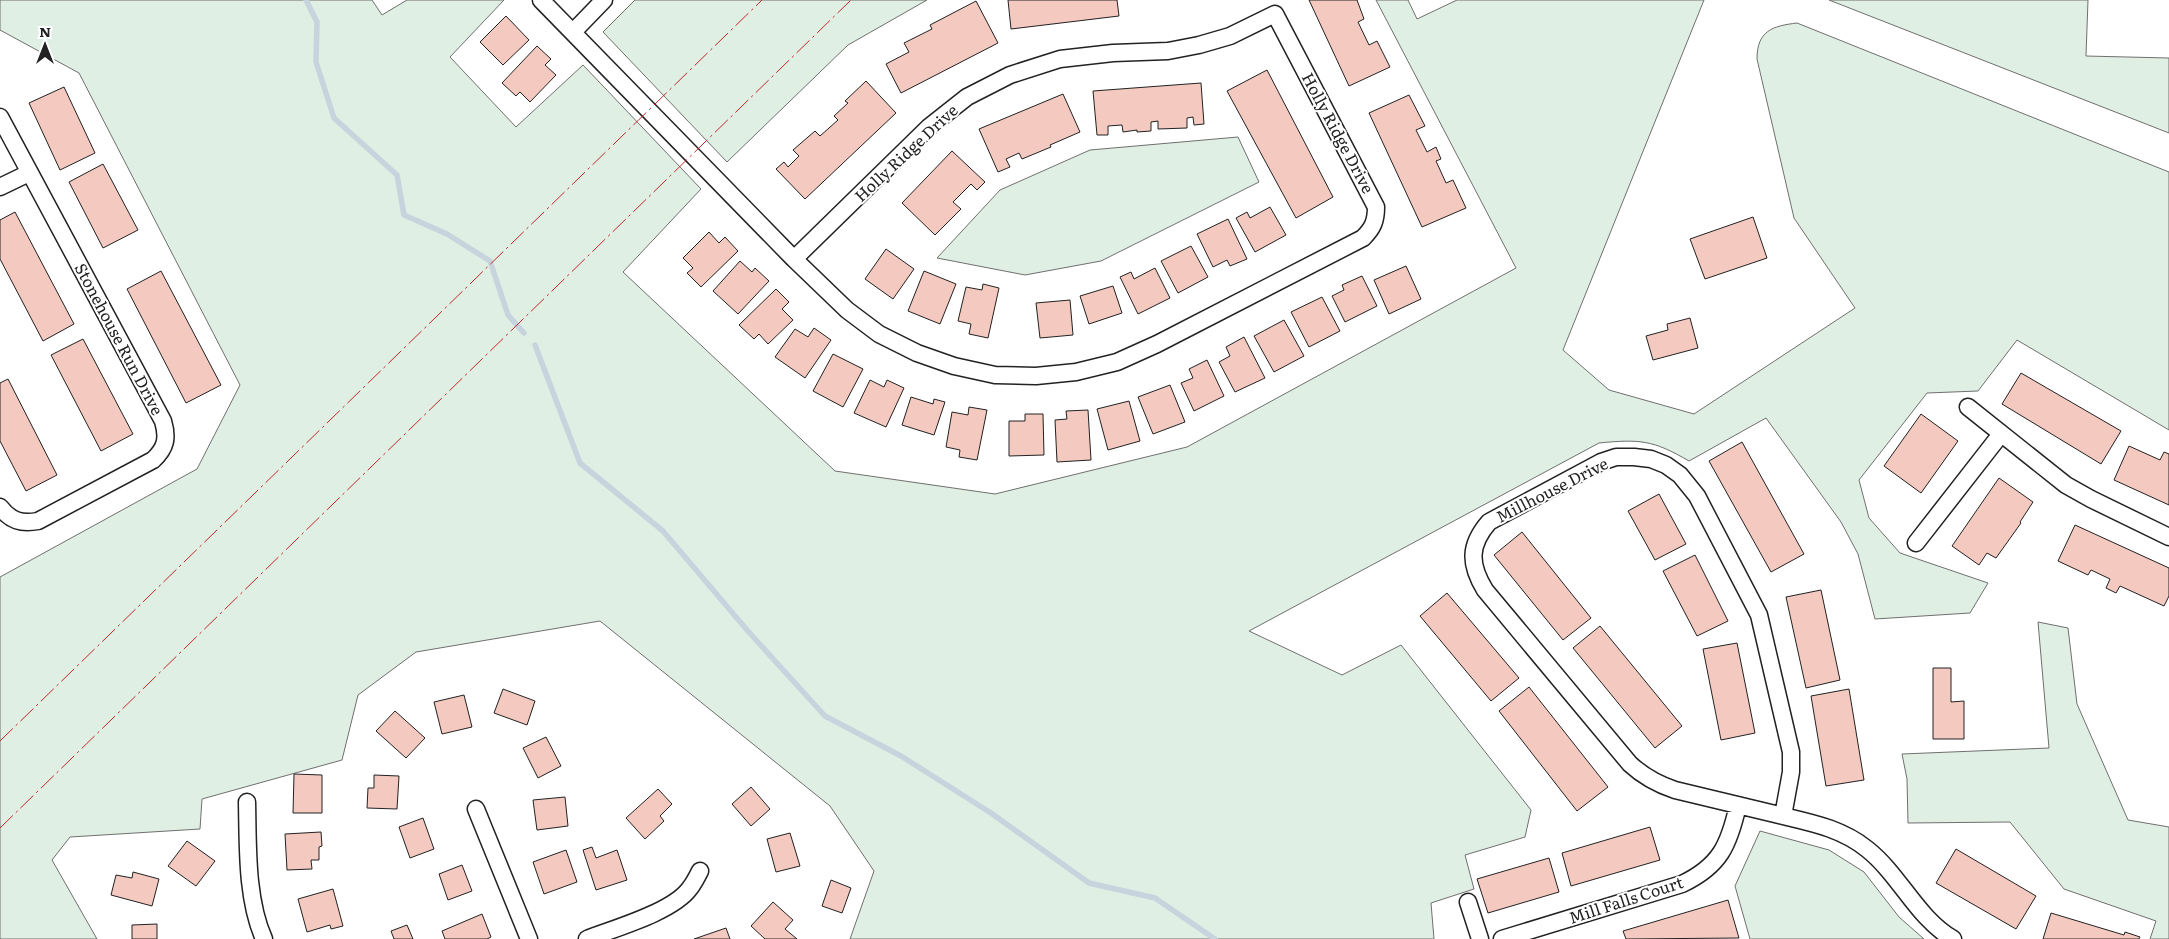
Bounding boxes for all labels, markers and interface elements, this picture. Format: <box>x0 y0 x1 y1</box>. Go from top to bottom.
north arrow <box>20 20 70 70</box>
text: N <box>39 21 51 41</box>
street label: Holly Ridge Drive <box>1297 68 1381 197</box>
street label: Holly Ridge Drive <box>848 98 962 207</box>
street label: Stonehouse Run Drive <box>70 258 170 419</box>
street label: Millhouse Drive <box>1491 451 1612 528</box>
street label: Mill Falls Court <box>1565 869 1686 929</box>

